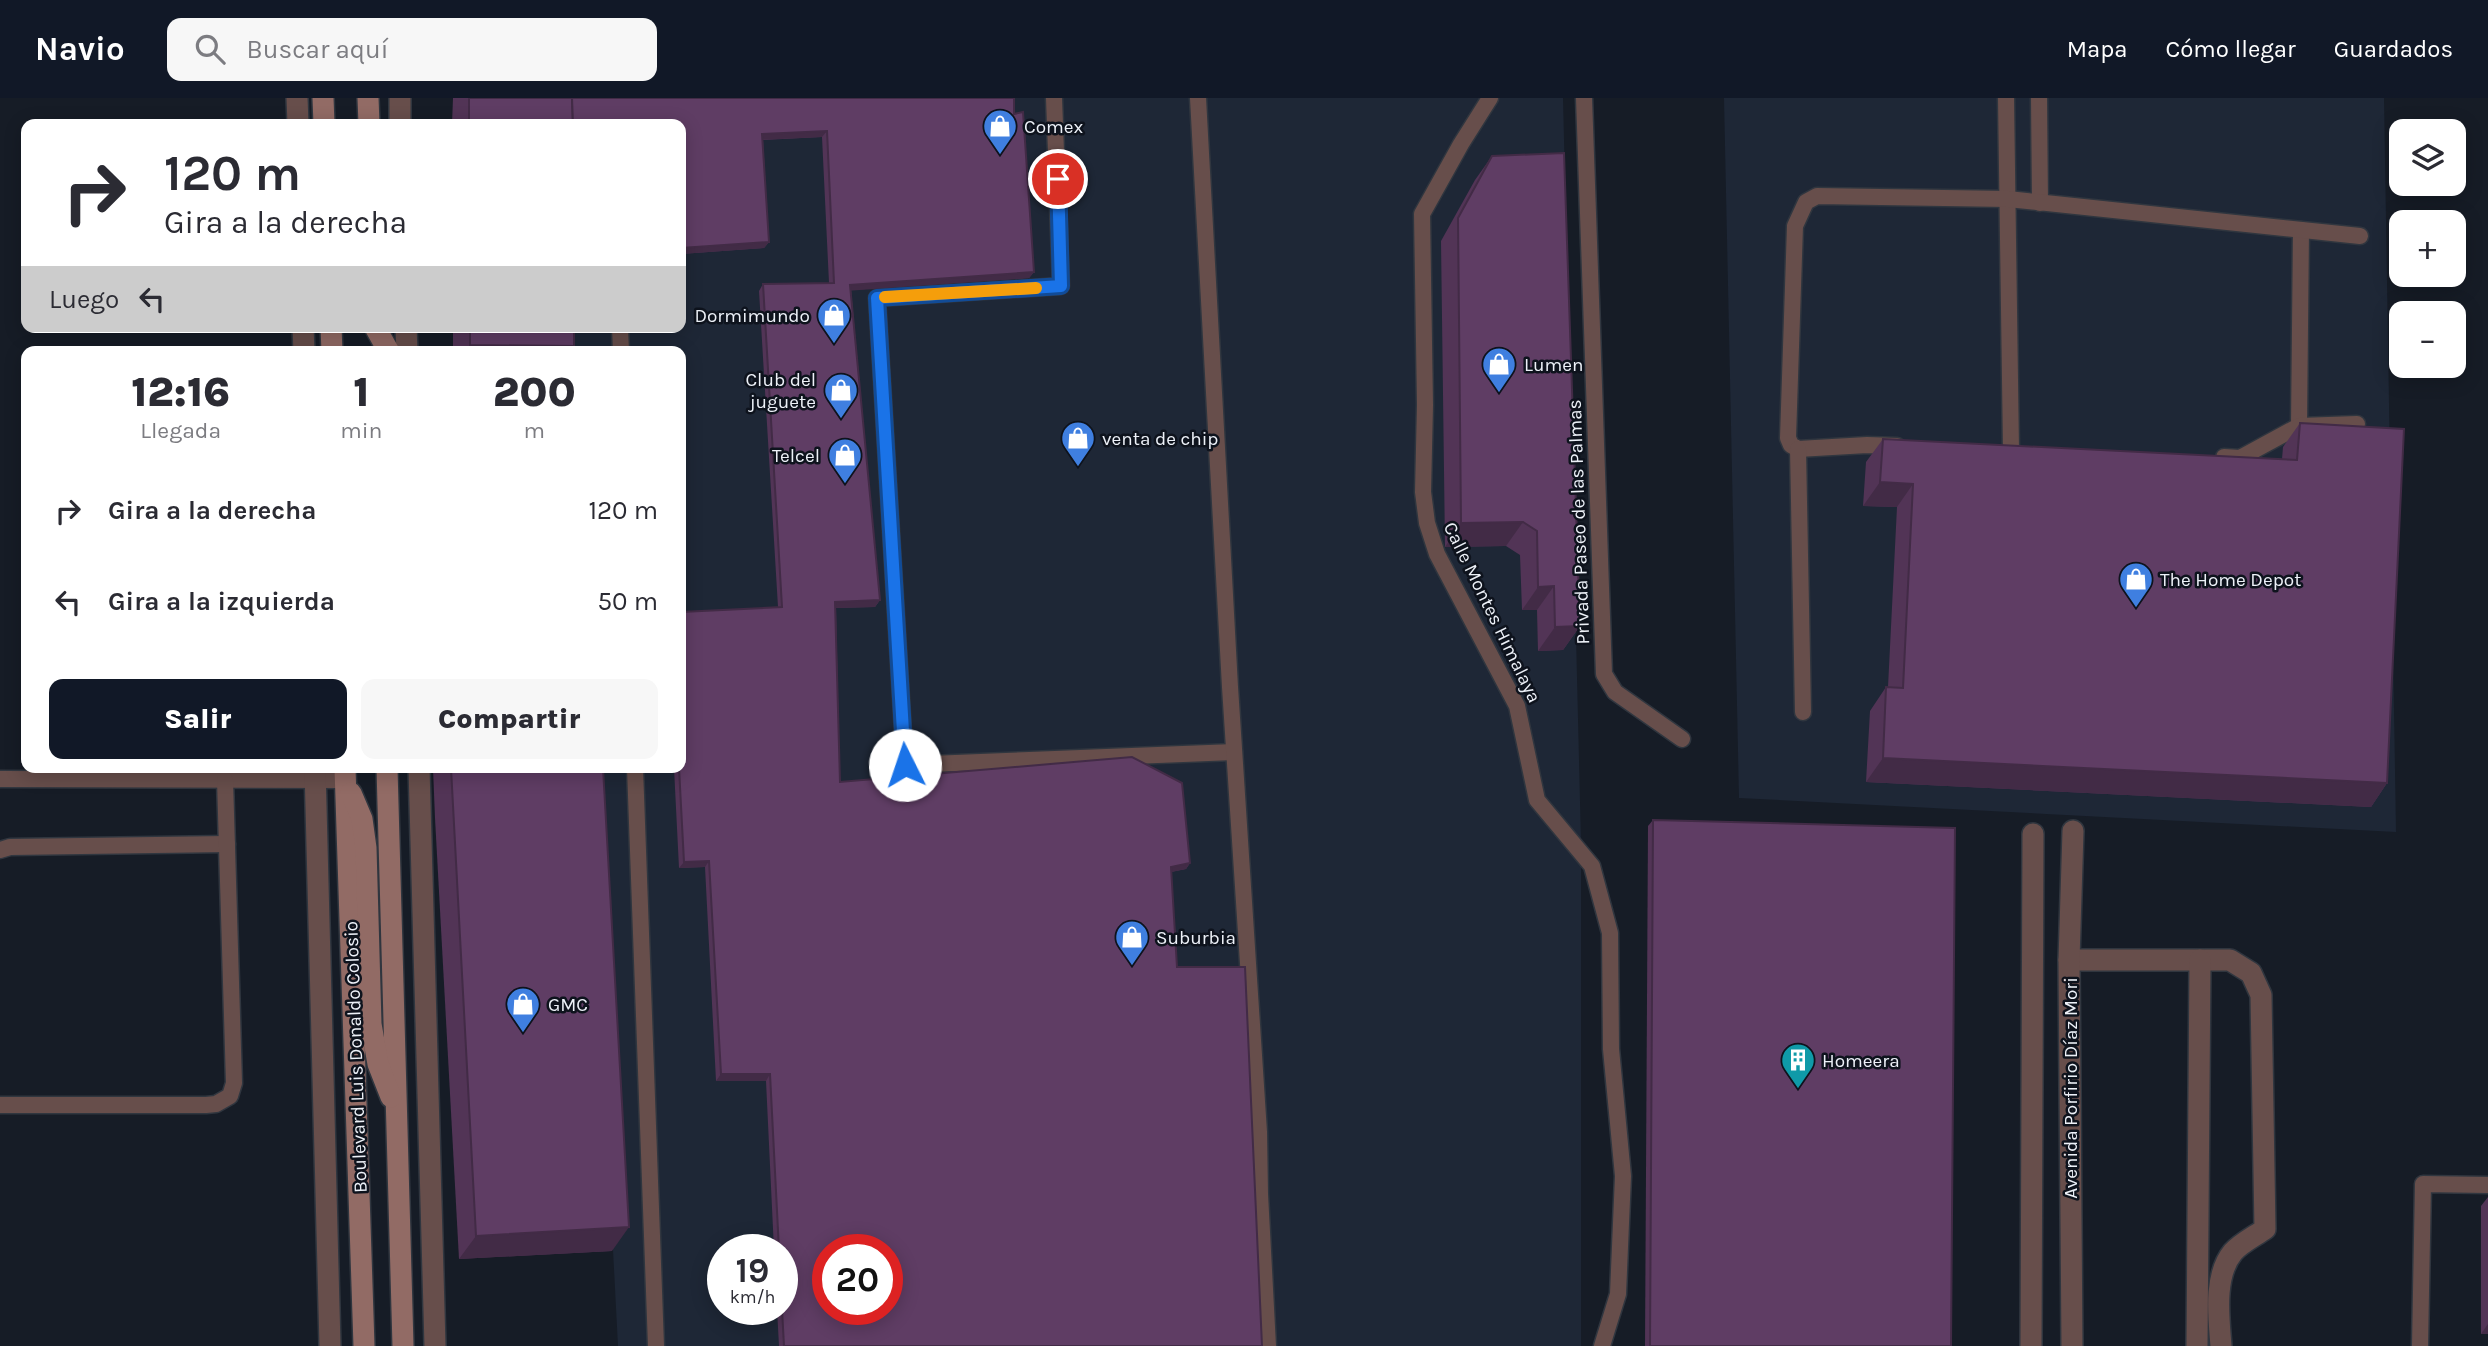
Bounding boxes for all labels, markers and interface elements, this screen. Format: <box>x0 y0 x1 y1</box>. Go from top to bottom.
search box <box>167 18 657 81</box>
text: Navio <box>35 30 125 68</box>
icon: search <box>191 30 229 68</box>
text: Buscar aquí <box>247 34 388 65</box>
text: Mapa <box>2067 35 2127 63</box>
text: Cómo llegar <box>2165 35 2296 63</box>
text: Guardados <box>2334 35 2453 63</box>
shop icon: Comex <box>981 107 1019 156</box>
place label: Comex <box>1024 116 1084 138</box>
map controls <box>2389 119 2466 378</box>
button: layers <box>2389 119 2466 196</box>
text: 120 m <box>164 145 301 202</box>
icon: right <box>49 147 140 238</box>
pin <box>1028 149 1088 209</box>
icon: arrive <box>1039 160 1077 198</box>
text: Gira a la derecha <box>164 204 407 241</box>
button: + <box>2389 210 2466 287</box>
icon: left <box>133 280 171 318</box>
text: Luego <box>49 284 119 315</box>
shop icon: Dormimundo <box>815 296 853 345</box>
button: − <box>2389 301 2466 378</box>
place label: Dormimundo <box>694 305 810 327</box>
shop icon: Lumen <box>1480 345 1518 394</box>
place label: Lumen <box>1524 354 1583 376</box>
text: 12:16 <box>131 367 230 417</box>
text: 1 <box>353 367 369 417</box>
text: 200 <box>493 367 576 417</box>
place label: Club del juguete <box>745 369 816 413</box>
shop icon: Club del juguete <box>822 371 860 420</box>
street label: Privada Paseo de las Palmas <box>1564 399 1594 645</box>
text: Llegada <box>140 417 221 444</box>
text: min <box>340 417 383 444</box>
text: m <box>523 417 545 444</box>
shop icon: venta de chip <box>1059 419 1097 468</box>
place label: venta de chip <box>1102 428 1218 450</box>
shop icon: Telcel <box>826 436 864 485</box>
place label: Telcel <box>772 445 820 467</box>
icon: right <box>49 492 87 530</box>
text: Gira a la derecha <box>108 495 317 526</box>
text: 120 m <box>588 495 658 526</box>
street label: Calle Montes Himalaya <box>1439 519 1545 706</box>
shop icon: The Home Depot <box>2117 560 2155 609</box>
place label: The Home Depot <box>2160 569 2301 591</box>
icon: left <box>49 583 87 621</box>
text: Gira a la izquierda <box>108 586 335 617</box>
text: 50 m <box>597 586 658 617</box>
button: Salir <box>49 679 347 759</box>
button: Compartir <box>361 679 658 759</box>
position arrow <box>868 728 942 802</box>
shop icon: Suburbia <box>1113 918 1151 967</box>
street label: Boulevard Luis Donaldo Colosio <box>340 921 372 1193</box>
place label: Suburbia <box>1156 927 1236 949</box>
street label: Avenida Porfirio Díaz Mori <box>2060 977 2082 1199</box>
shop icon: GMC <box>504 985 542 1034</box>
place label: GMC <box>548 994 588 1016</box>
building icon: Homeera <box>1779 1041 1817 1090</box>
place label: Homeera <box>1822 1050 1900 1072</box>
speed limit sign: 20 <box>812 1234 903 1325</box>
text: 19 <box>736 1250 769 1291</box>
text: km/h <box>730 1286 775 1308</box>

